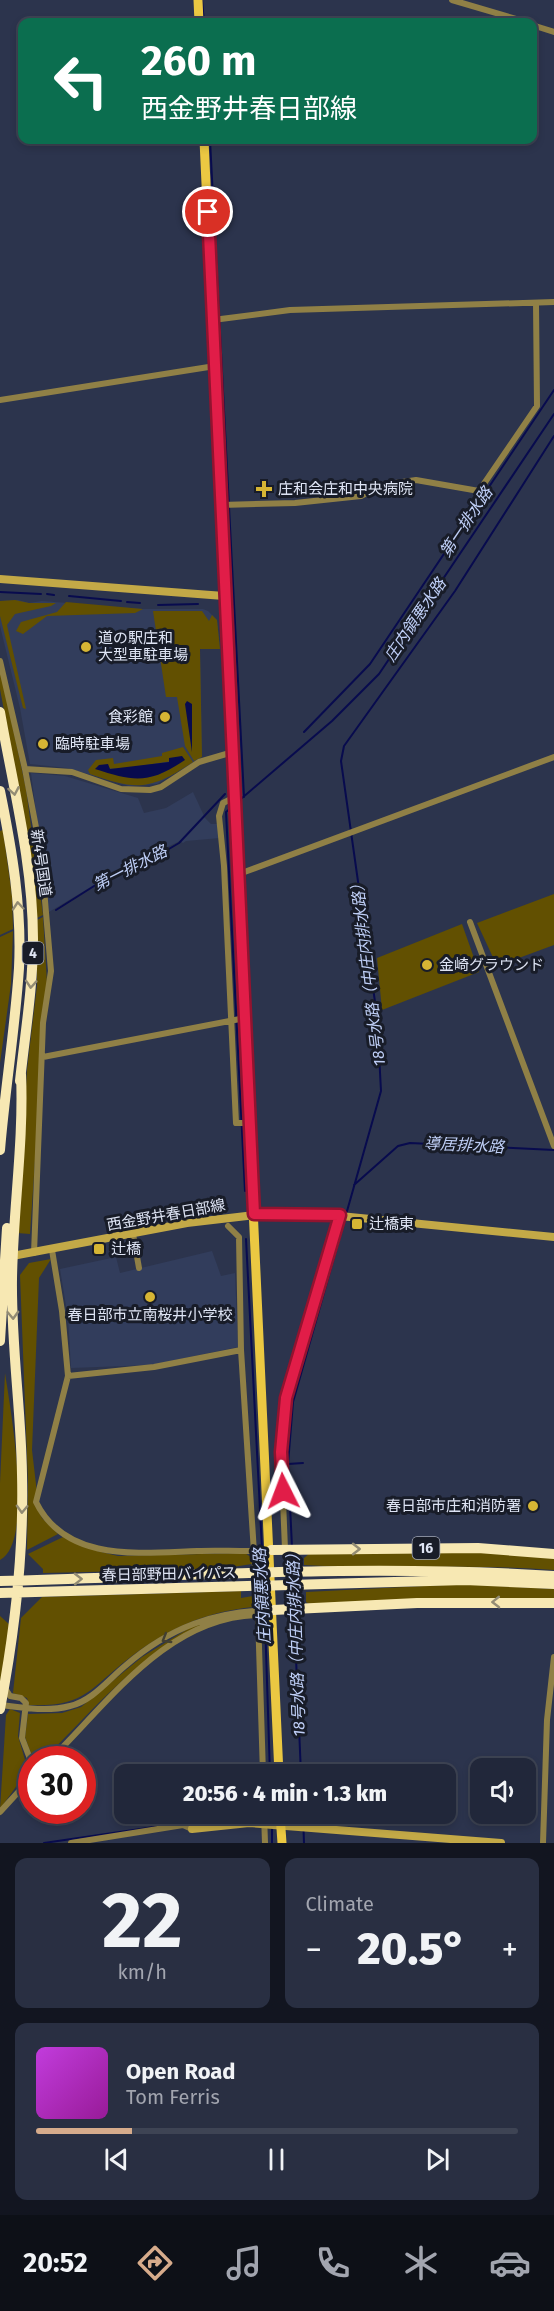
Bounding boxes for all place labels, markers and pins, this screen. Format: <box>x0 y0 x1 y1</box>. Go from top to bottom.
pin <box>182 186 233 237</box>
marker: 庄和会庄和中央病院 <box>255 480 273 498</box>
place label: 庄和会庄和中央病院 <box>278 480 413 498</box>
place label: 道の駅庄和 大型車駐車場 <box>98 629 188 664</box>
marker: 道の駅庄和 大型車駐車場 <box>79 640 93 654</box>
place label: 食彩館 <box>108 708 153 726</box>
marker: 食彩館 <box>158 710 172 724</box>
place label: 臨時駐車場 <box>55 735 130 753</box>
marker: 臨時駐車場 <box>36 737 50 751</box>
place label: 金崎グラウンド <box>439 956 544 974</box>
marker: 金崎グラウンド <box>420 958 434 972</box>
place label: 辻橋東 <box>369 1215 414 1233</box>
marker: 辻橋東 <box>350 1217 364 1231</box>
place label: 辻橋 <box>111 1240 141 1258</box>
marker: 辻橋 <box>92 1242 106 1256</box>
marker: 春日部市立南桜井小学校 <box>143 1290 157 1304</box>
place label: 春日部市立南桜井小学校 <box>67 1306 233 1324</box>
place label: 春日部市庄和消防署 <box>386 1497 521 1515</box>
marker: 春日部市庄和消防署 <box>526 1499 540 1513</box>

